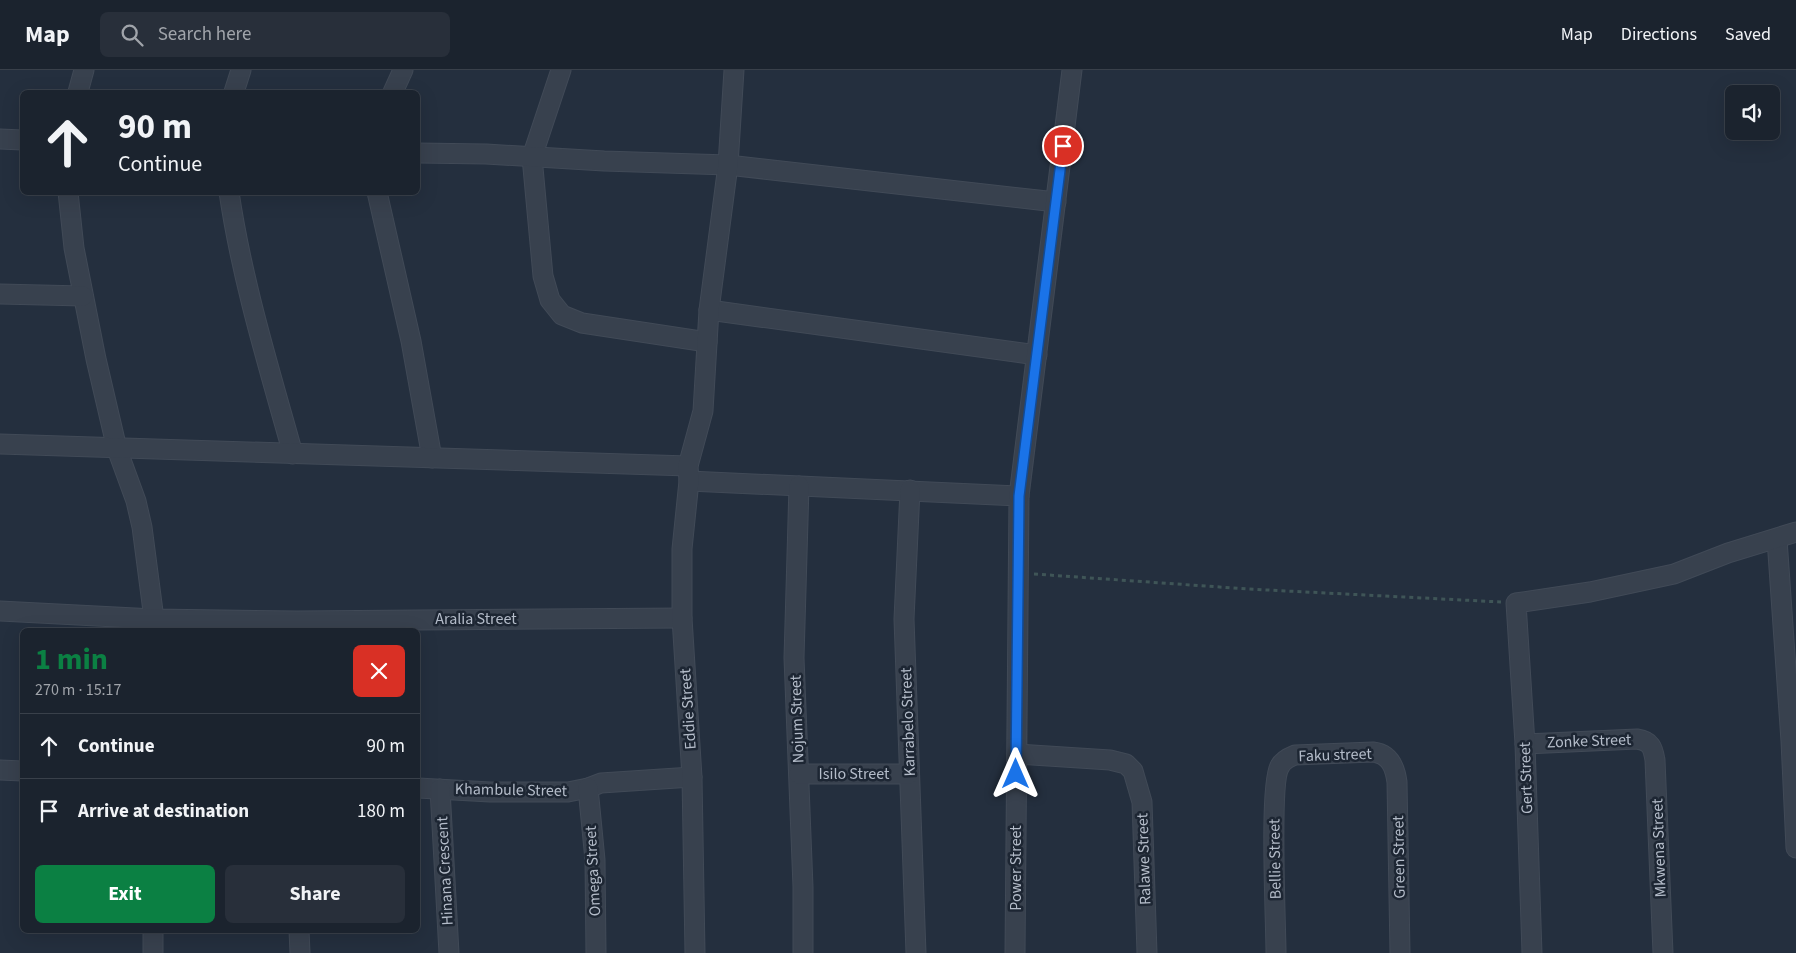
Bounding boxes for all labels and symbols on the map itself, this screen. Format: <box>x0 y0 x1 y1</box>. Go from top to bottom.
pin <box>1042 125 1084 167</box>
street label: Aralia Street <box>435 608 517 630</box>
street label: Eddie Street <box>674 667 702 750</box>
street label: Karrabelo Street <box>895 667 921 777</box>
street label: Nojum Street <box>784 674 810 763</box>
street label: Zonke Street <box>1546 729 1632 753</box>
street label: Gert Street <box>1514 741 1538 814</box>
street label: Faku street <box>1298 743 1373 767</box>
position arrow <box>989 747 1041 799</box>
street label: Isilo Street <box>819 763 890 785</box>
street label: Khambule Street <box>455 778 568 802</box>
street label: Mkwena Street <box>1646 798 1672 898</box>
street label: Ralawe Street <box>1131 812 1157 905</box>
street label: Hinana Crescent <box>431 815 459 926</box>
street label: Green Street <box>1387 815 1411 899</box>
street label: Bellie Street <box>1263 818 1287 900</box>
street label: Omega Street <box>580 824 606 917</box>
street label: Power Street <box>1005 825 1027 911</box>

